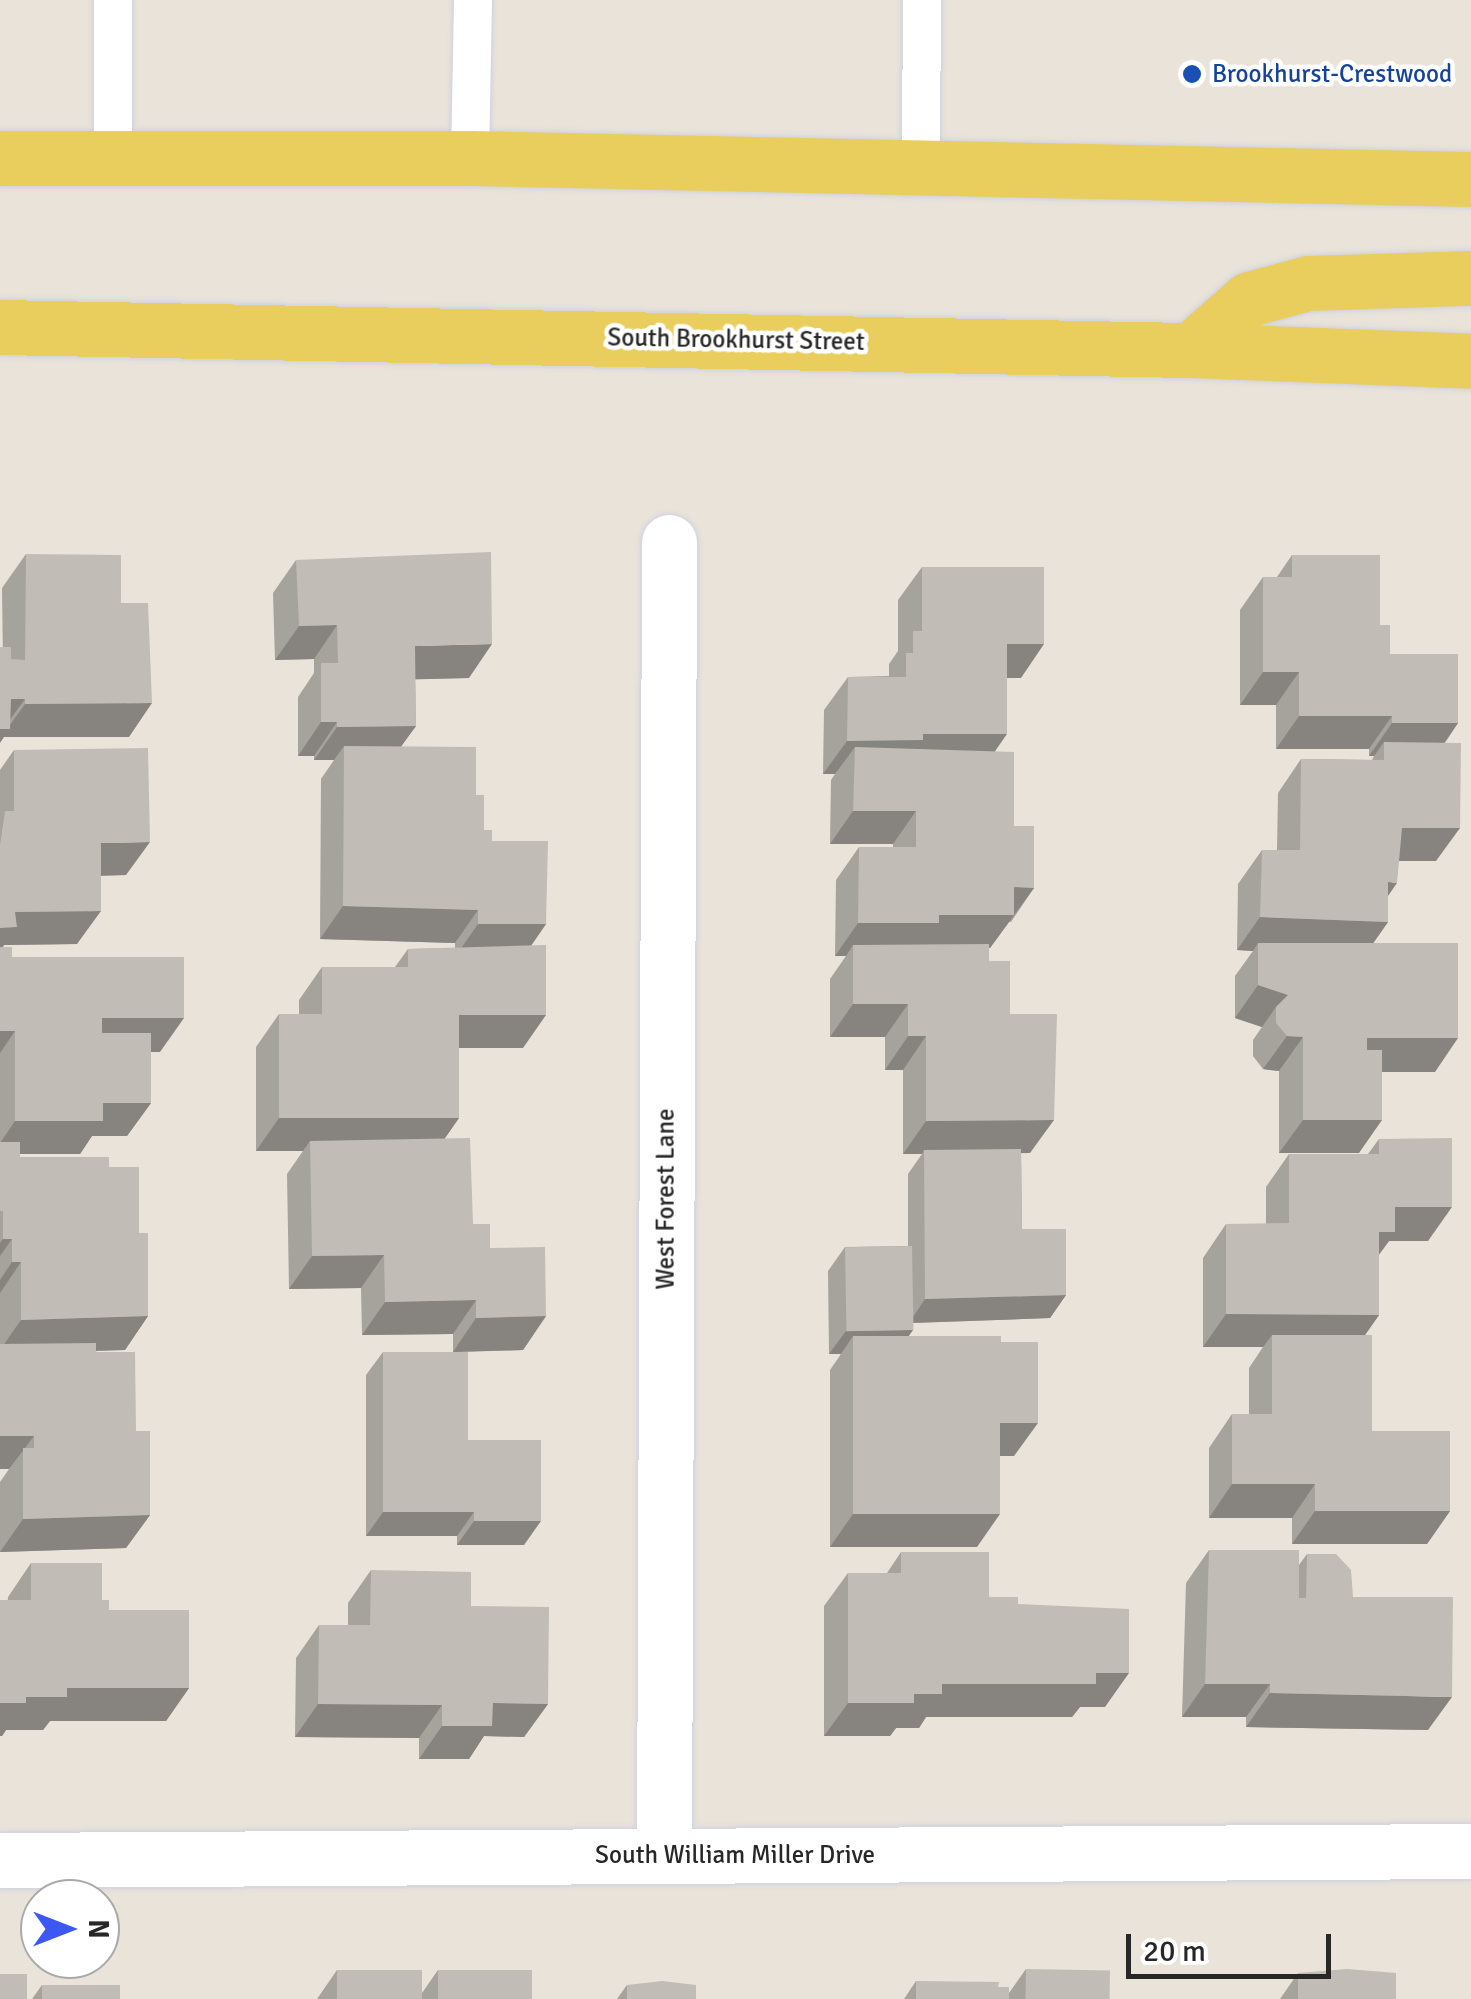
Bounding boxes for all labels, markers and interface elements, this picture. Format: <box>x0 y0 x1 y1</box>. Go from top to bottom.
place label: Brookhurst-Crestwood <box>1212 59 1452 89</box>
marker: Brookhurst-Crestwood <box>1181 63 1203 85</box>
street label: South Brookhurst Street <box>607 323 865 357</box>
street label: West Forest Lane <box>651 1108 681 1290</box>
street label: South William Miller Drive <box>595 1840 875 1870</box>
north arrow <box>20 1879 120 1979</box>
scale bar <box>1131 1914 1336 1976</box>
text: N <box>81 1919 115 1939</box>
text: 20 m <box>1143 1933 1206 1970</box>

